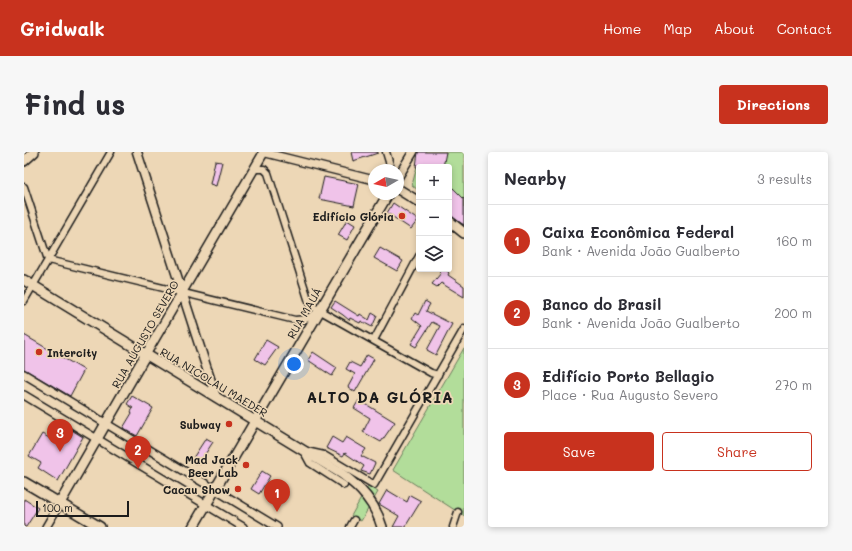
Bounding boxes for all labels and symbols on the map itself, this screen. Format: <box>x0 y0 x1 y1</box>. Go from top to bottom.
north arrow <box>368 164 404 200</box>
place label: Edifício Glória <box>312 209 394 224</box>
marker: Edifício Glória <box>397 211 407 221</box>
street label: RUA AUGUSTO SEVERO <box>108 277 182 391</box>
street label: RUA MAUÁ <box>283 285 325 341</box>
street label: RUA NICOLAU MAEDER <box>157 344 271 420</box>
place label: Intercity <box>47 345 97 360</box>
marker: Intercity <box>34 347 44 357</box>
your location <box>284 354 304 374</box>
district label: ALTO DA GLÓRIA <box>306 387 454 407</box>
place label: Subway <box>180 417 221 432</box>
pin: 3 <box>47 419 73 452</box>
marker: Subway <box>224 419 234 429</box>
pin: 2 <box>125 436 151 469</box>
place label: Mad Jack Beer Lab <box>185 452 238 480</box>
marker: Mad Jack Beer Lab <box>241 460 251 470</box>
pin: 1 <box>264 479 290 512</box>
place label: Cacau Show <box>163 482 230 497</box>
marker: Cacau Show <box>233 484 243 494</box>
scale bar <box>36 499 129 518</box>

